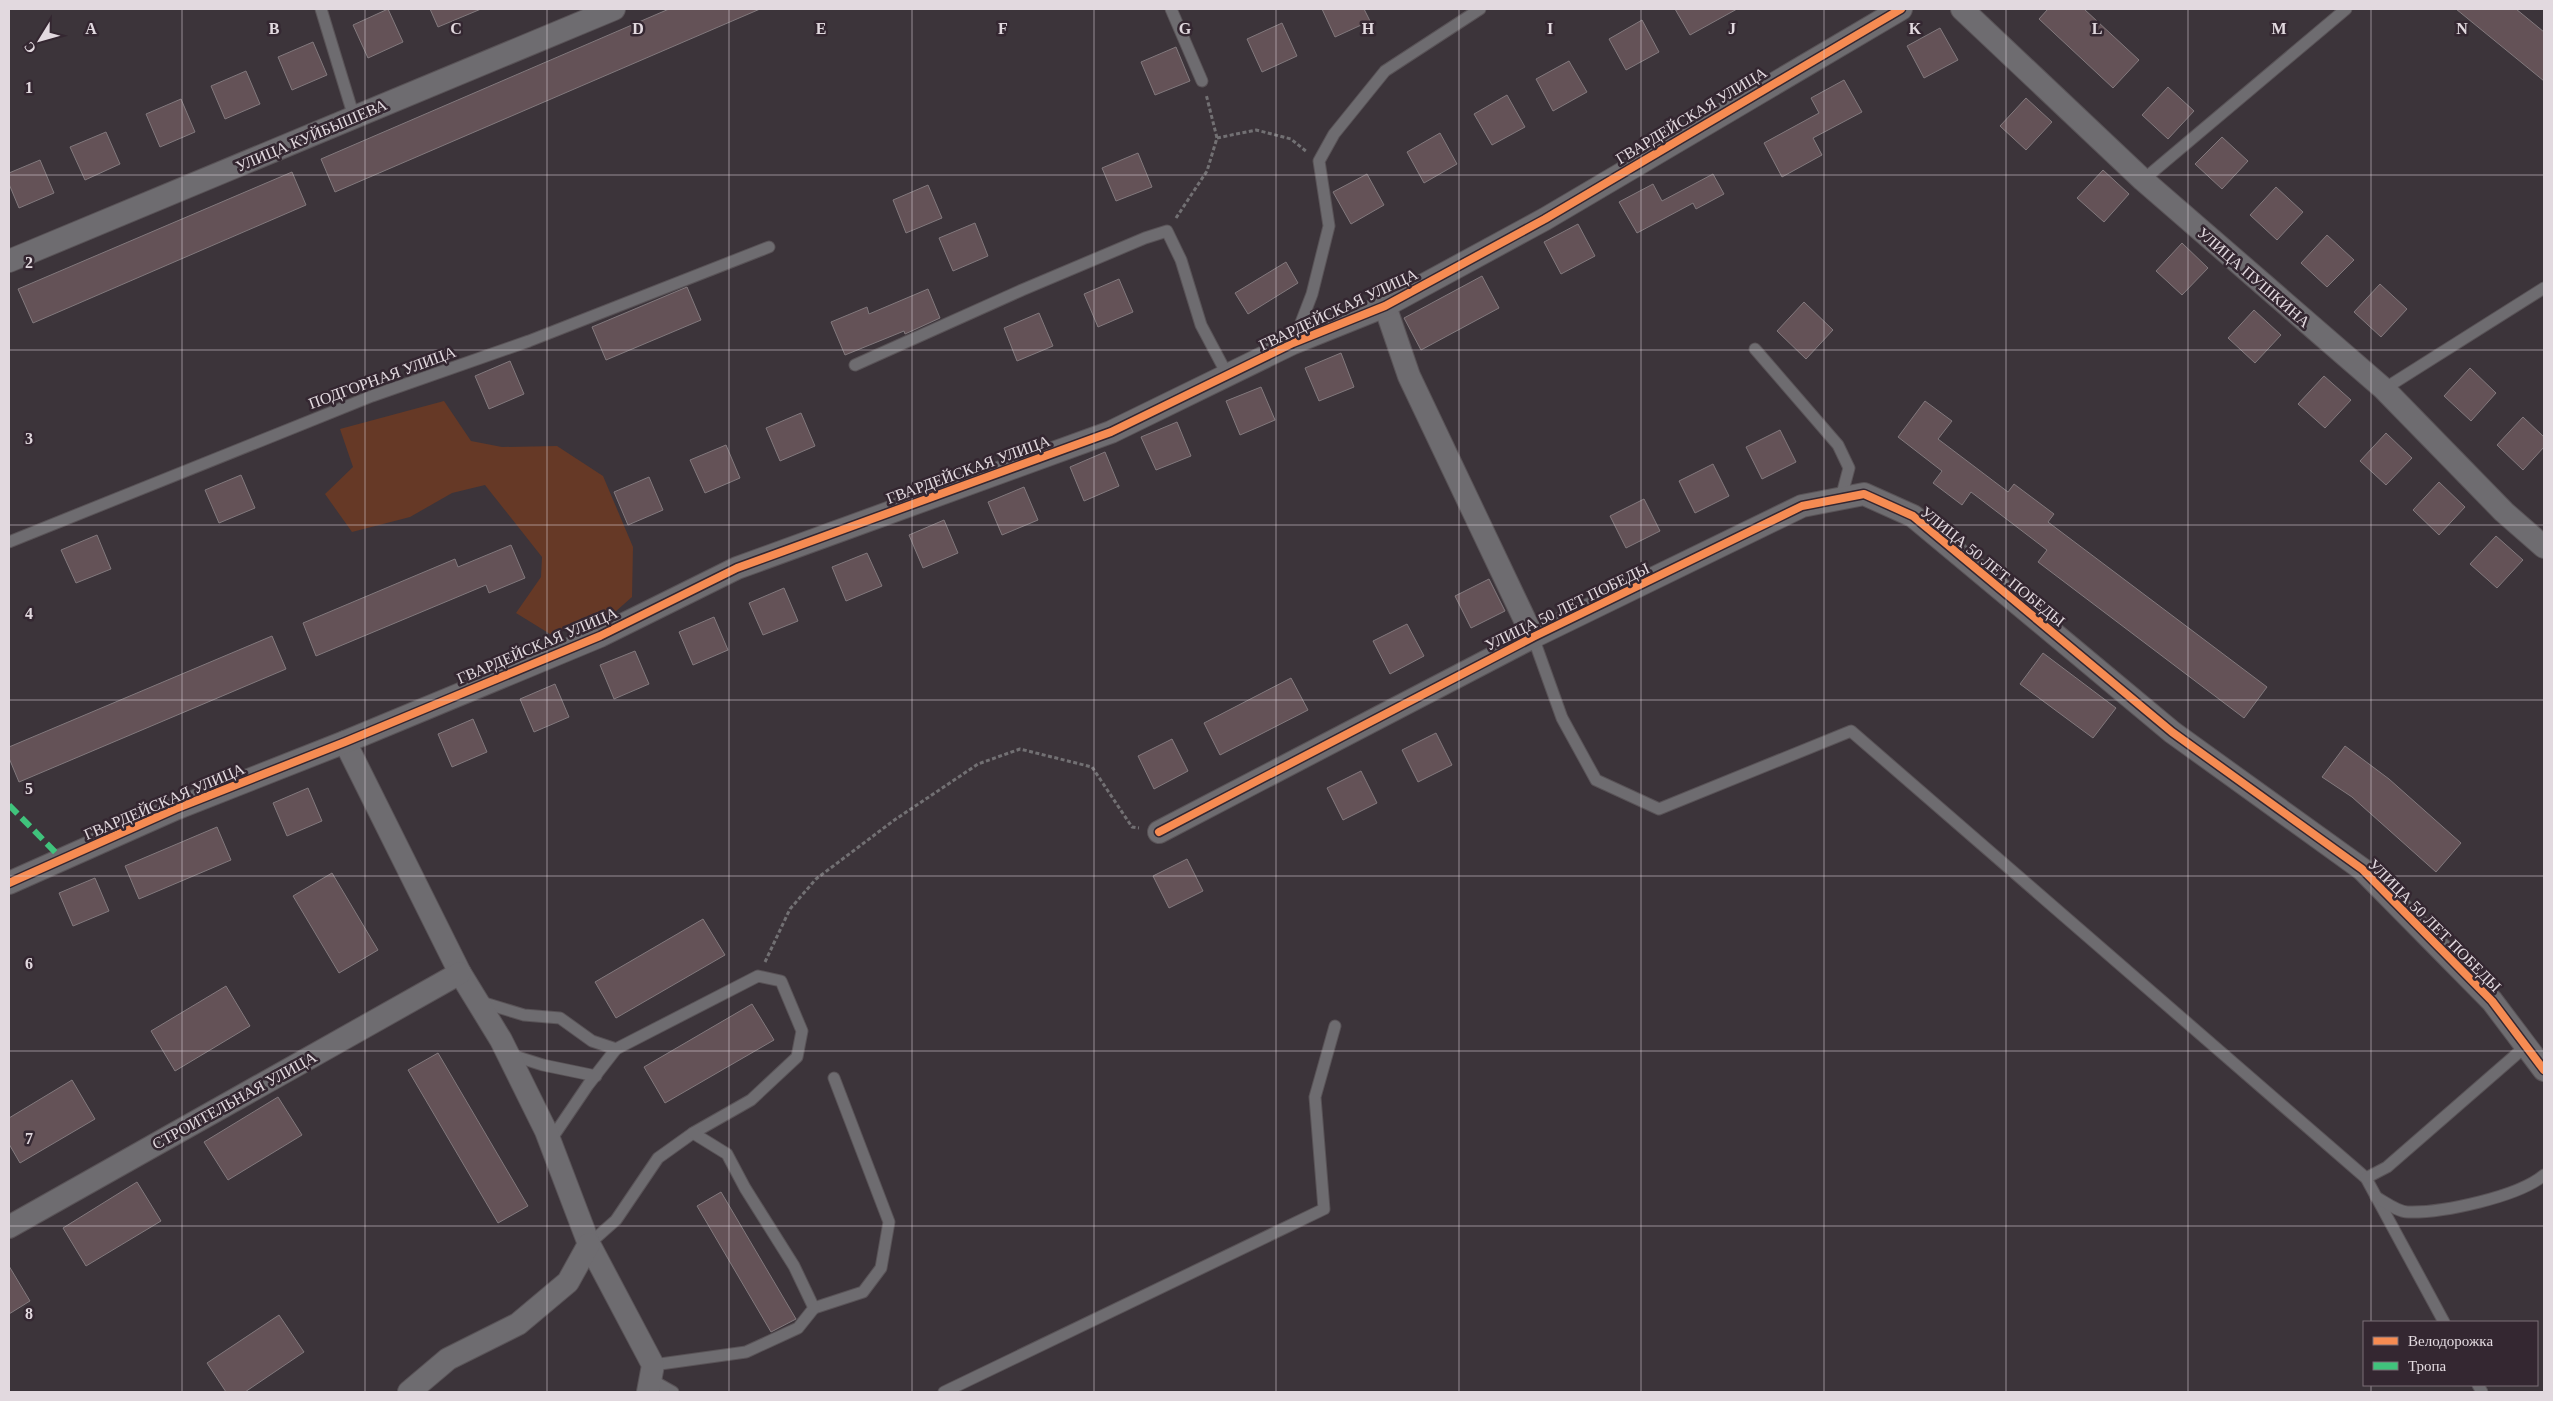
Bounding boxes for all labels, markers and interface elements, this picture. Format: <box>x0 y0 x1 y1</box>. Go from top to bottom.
north arrow <box>15 15 65 65</box>
text: A <box>85 20 97 37</box>
text: B <box>269 20 280 37</box>
text: C <box>450 20 462 37</box>
text: D <box>632 20 644 37</box>
text: E <box>816 20 826 37</box>
text: F <box>998 20 1008 37</box>
text: G <box>1179 20 1192 37</box>
text: H <box>1362 20 1375 37</box>
text: I <box>1547 20 1553 37</box>
text: J <box>1728 20 1736 37</box>
text: K <box>1909 20 1922 37</box>
text: L <box>2092 20 2102 37</box>
text: M <box>2271 20 2287 37</box>
text: N <box>2456 20 2468 37</box>
text: С <box>21 39 39 56</box>
street label: ГВАРДЕЙСКАЯ УЛИЦА <box>1612 63 1771 168</box>
text: 1 <box>25 79 33 96</box>
street label: УЛИЦА КУЙБЫШЕВА <box>233 95 390 176</box>
street label: УЛИЦА ПУШКИНА <box>2193 224 2314 332</box>
text: 2 <box>25 254 33 271</box>
street label: ГВАРДЕЙСКАЯ УЛИЦА <box>1256 264 1421 355</box>
street label: ПОДГОРНАЯ УЛИЦА <box>306 343 459 413</box>
text: 3 <box>25 430 33 447</box>
street label: ГВАРДЕЙСКАЯ УЛИЦА <box>884 431 1053 508</box>
street label: УЛИЦА 50 ЛЕТ ПОБЕДЫ <box>1917 503 2068 631</box>
street label: УЛИЦА 50 ЛЕТ ПОБЕДЫ <box>1482 559 1652 655</box>
street label: ГВАРДЕЙСКАЯ УЛИЦА <box>454 603 621 688</box>
text: 4 <box>25 605 33 622</box>
street label: ГВАРДЕЙСКАЯ УЛИЦА <box>81 759 248 844</box>
text: 5 <box>25 780 33 797</box>
street label: УЛИЦА 50 ЛЕТ ПОБЕДЫ <box>2364 856 2504 996</box>
text: 6 <box>25 955 33 972</box>
street label: СТРОИТЕЛЬНАЯ УЛИЦА <box>149 1048 320 1154</box>
text: 7 <box>25 1130 33 1147</box>
text: 8 <box>25 1305 33 1322</box>
legend <box>2363 1321 2538 1386</box>
text: Велодорожка <box>2408 1333 2493 1349</box>
text: Тропа <box>2408 1358 2447 1374</box>

